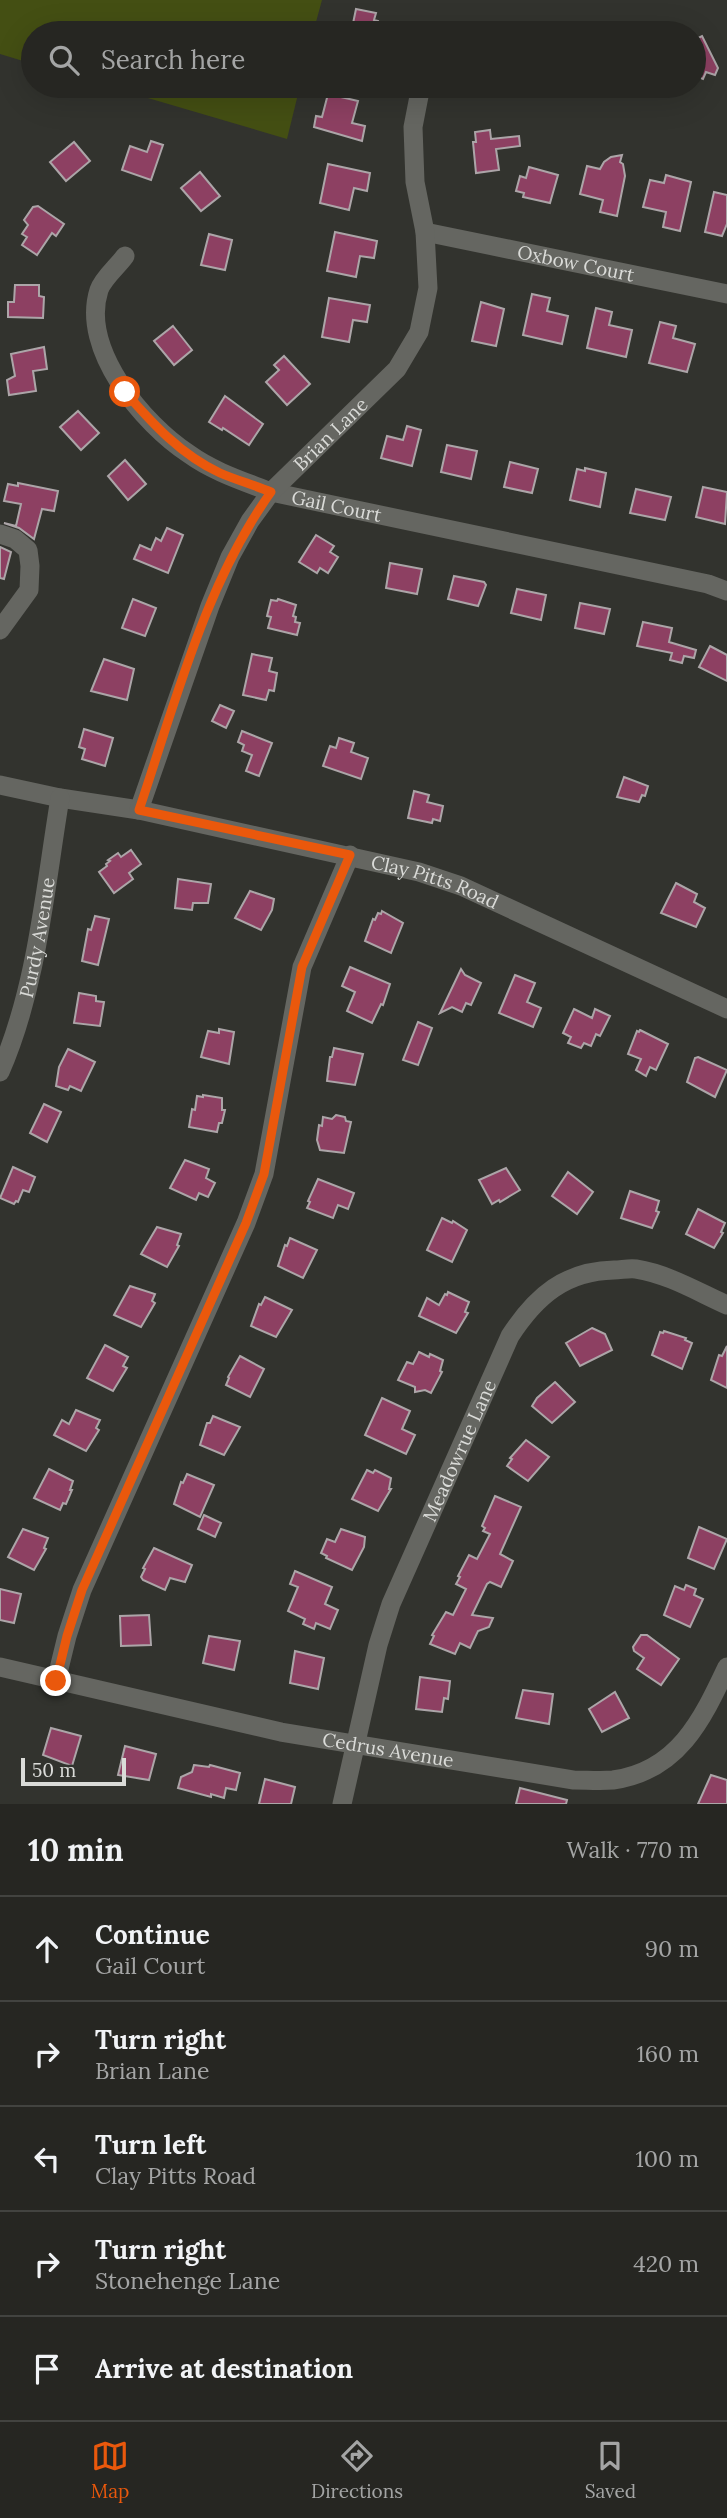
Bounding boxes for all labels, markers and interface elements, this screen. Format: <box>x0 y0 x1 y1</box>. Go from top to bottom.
search box <box>21 21 706 98</box>
icon: search <box>45 41 83 79</box>
text: Search here <box>101 43 245 76</box>
street label: Oxbow Court <box>515 239 637 287</box>
route start <box>109 376 140 407</box>
street label: Brian Lane <box>288 392 373 476</box>
street label: Gail Court <box>290 485 384 527</box>
street label: Clay Pitts Road <box>369 850 503 914</box>
street label: Purdy Avenue <box>14 876 60 1000</box>
street label: Meadowrue Lane <box>417 1376 501 1525</box>
route end <box>40 1665 71 1696</box>
street label: Cedrus Avenue <box>321 1727 456 1772</box>
scale bar <box>21 1755 126 1787</box>
text: 50 m <box>32 1758 76 1782</box>
text: 10 min <box>28 1831 124 1869</box>
text: Walk · 770 m <box>567 1835 699 1864</box>
text: Continue <box>95 1918 210 1951</box>
icon: ahead <box>28 1930 66 1968</box>
text: 90 m <box>645 1934 699 1963</box>
text: Gail Court <box>95 1951 205 1980</box>
text: Turn right <box>95 2023 226 2056</box>
icon: right <box>28 2035 66 2073</box>
text: 160 m <box>636 2039 699 2068</box>
text: Brian Lane <box>95 2056 210 2085</box>
text: Turn left <box>95 2128 206 2161</box>
icon: left <box>28 2140 66 2178</box>
text: 100 m <box>635 2144 699 2173</box>
text: Clay Pitts Road <box>95 2161 256 2190</box>
text: Turn right <box>95 2233 226 2266</box>
icon: right <box>28 2245 66 2283</box>
text: 420 m <box>633 2249 699 2278</box>
text: Stonehenge Lane <box>95 2266 280 2295</box>
icon: arrive <box>28 2350 66 2388</box>
text: Arrive at destination <box>95 2352 353 2385</box>
tab: Map <box>91 2437 129 2503</box>
tab: Directions <box>311 2437 403 2503</box>
tab: Saved <box>585 2437 636 2503</box>

